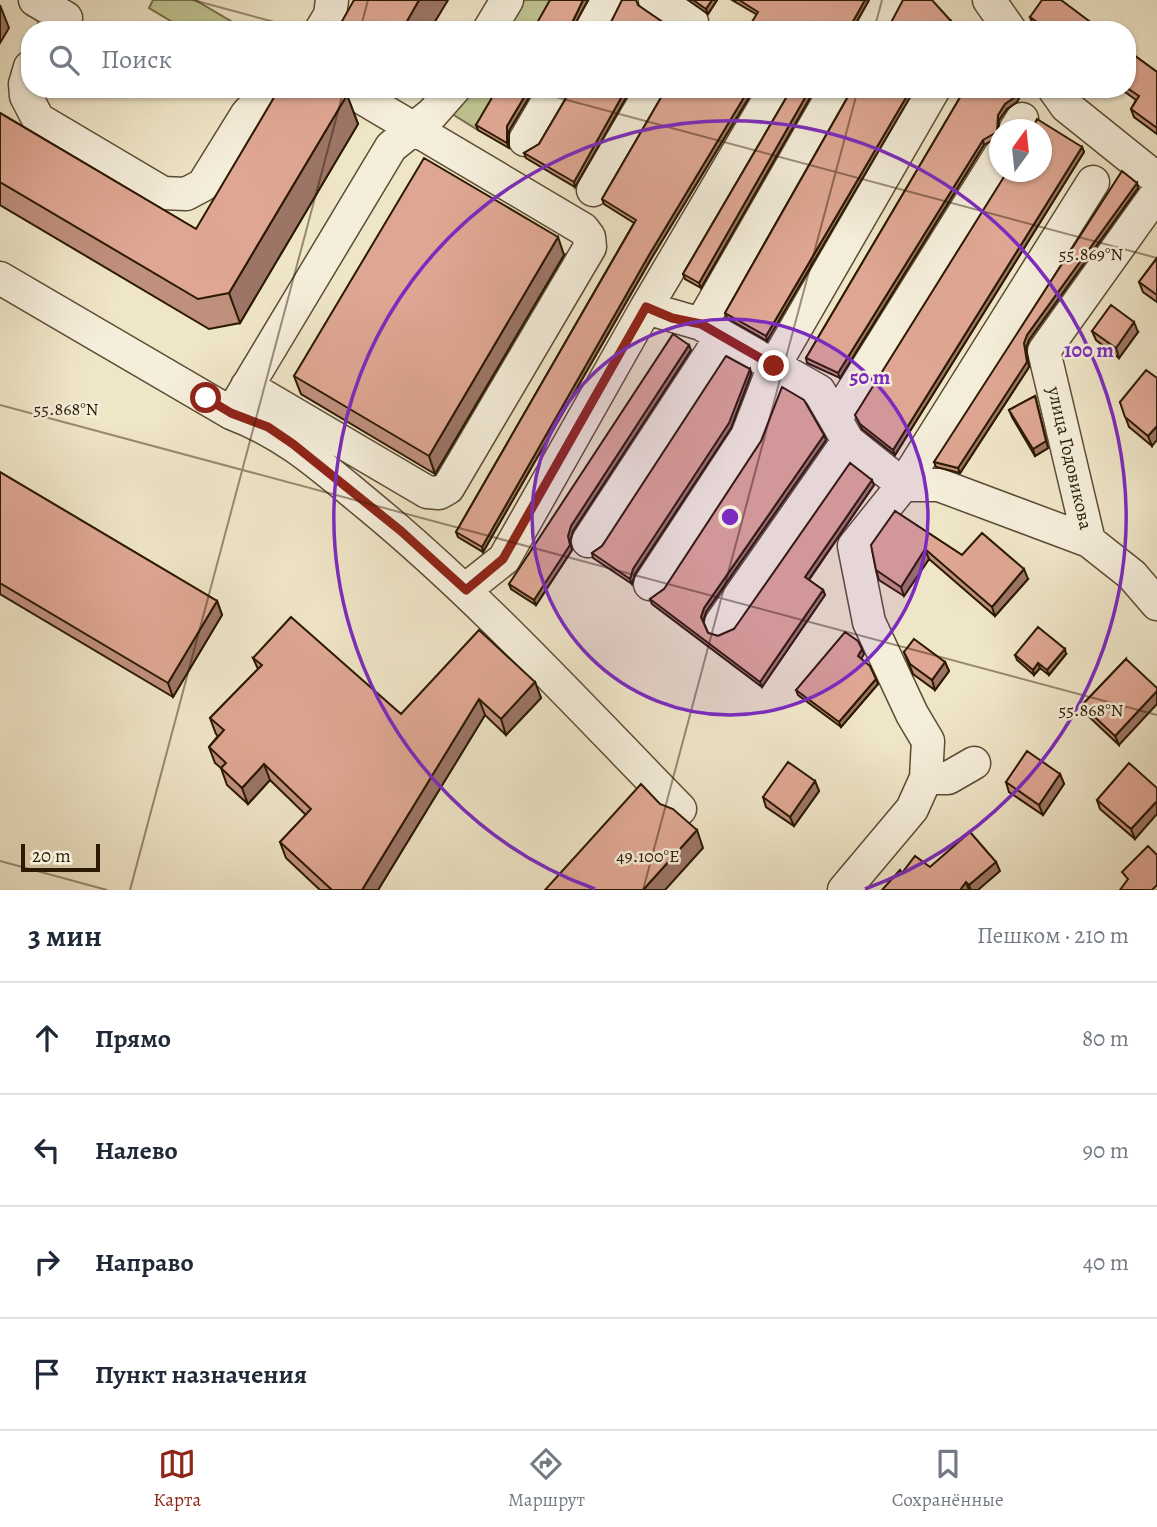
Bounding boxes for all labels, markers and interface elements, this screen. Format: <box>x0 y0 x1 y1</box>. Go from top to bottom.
search box <box>21 21 1136 98</box>
icon: search <box>45 41 83 79</box>
text: Поиск <box>101 42 172 77</box>
north arrow <box>989 119 1052 182</box>
text: 55.869°N <box>1059 242 1123 266</box>
text: 100 m <box>1064 336 1114 364</box>
route end <box>758 350 789 381</box>
text: 50 m <box>850 363 891 391</box>
route start <box>190 382 221 413</box>
street label: улица Годовикова <box>1041 383 1099 532</box>
text: 55.868°N <box>33 397 99 421</box>
centre of rings <box>718 505 742 529</box>
text: 55.868°N <box>1058 698 1124 722</box>
scale bar <box>21 841 100 873</box>
text: 20 m <box>32 843 71 869</box>
text: 49.100°E <box>616 844 680 868</box>
text: 3 мин <box>28 916 102 956</box>
text: Пешком · 210 m <box>977 920 1129 951</box>
icon: ahead <box>28 1019 66 1057</box>
text: Прямо <box>95 1021 171 1056</box>
text: 80 m <box>1082 1023 1129 1054</box>
icon: left <box>28 1131 66 1169</box>
text: Налево <box>95 1133 178 1168</box>
text: 90 m <box>1083 1135 1129 1166</box>
icon: right <box>28 1243 66 1281</box>
text: Направо <box>95 1245 194 1280</box>
text: 40 m <box>1083 1247 1129 1278</box>
icon: arrive <box>28 1355 66 1393</box>
text: Пункт назначения <box>95 1357 307 1392</box>
tab: Карта <box>153 1445 201 1513</box>
tab: Маршрут <box>508 1445 585 1513</box>
tab: Сохранённые <box>892 1445 1004 1513</box>

